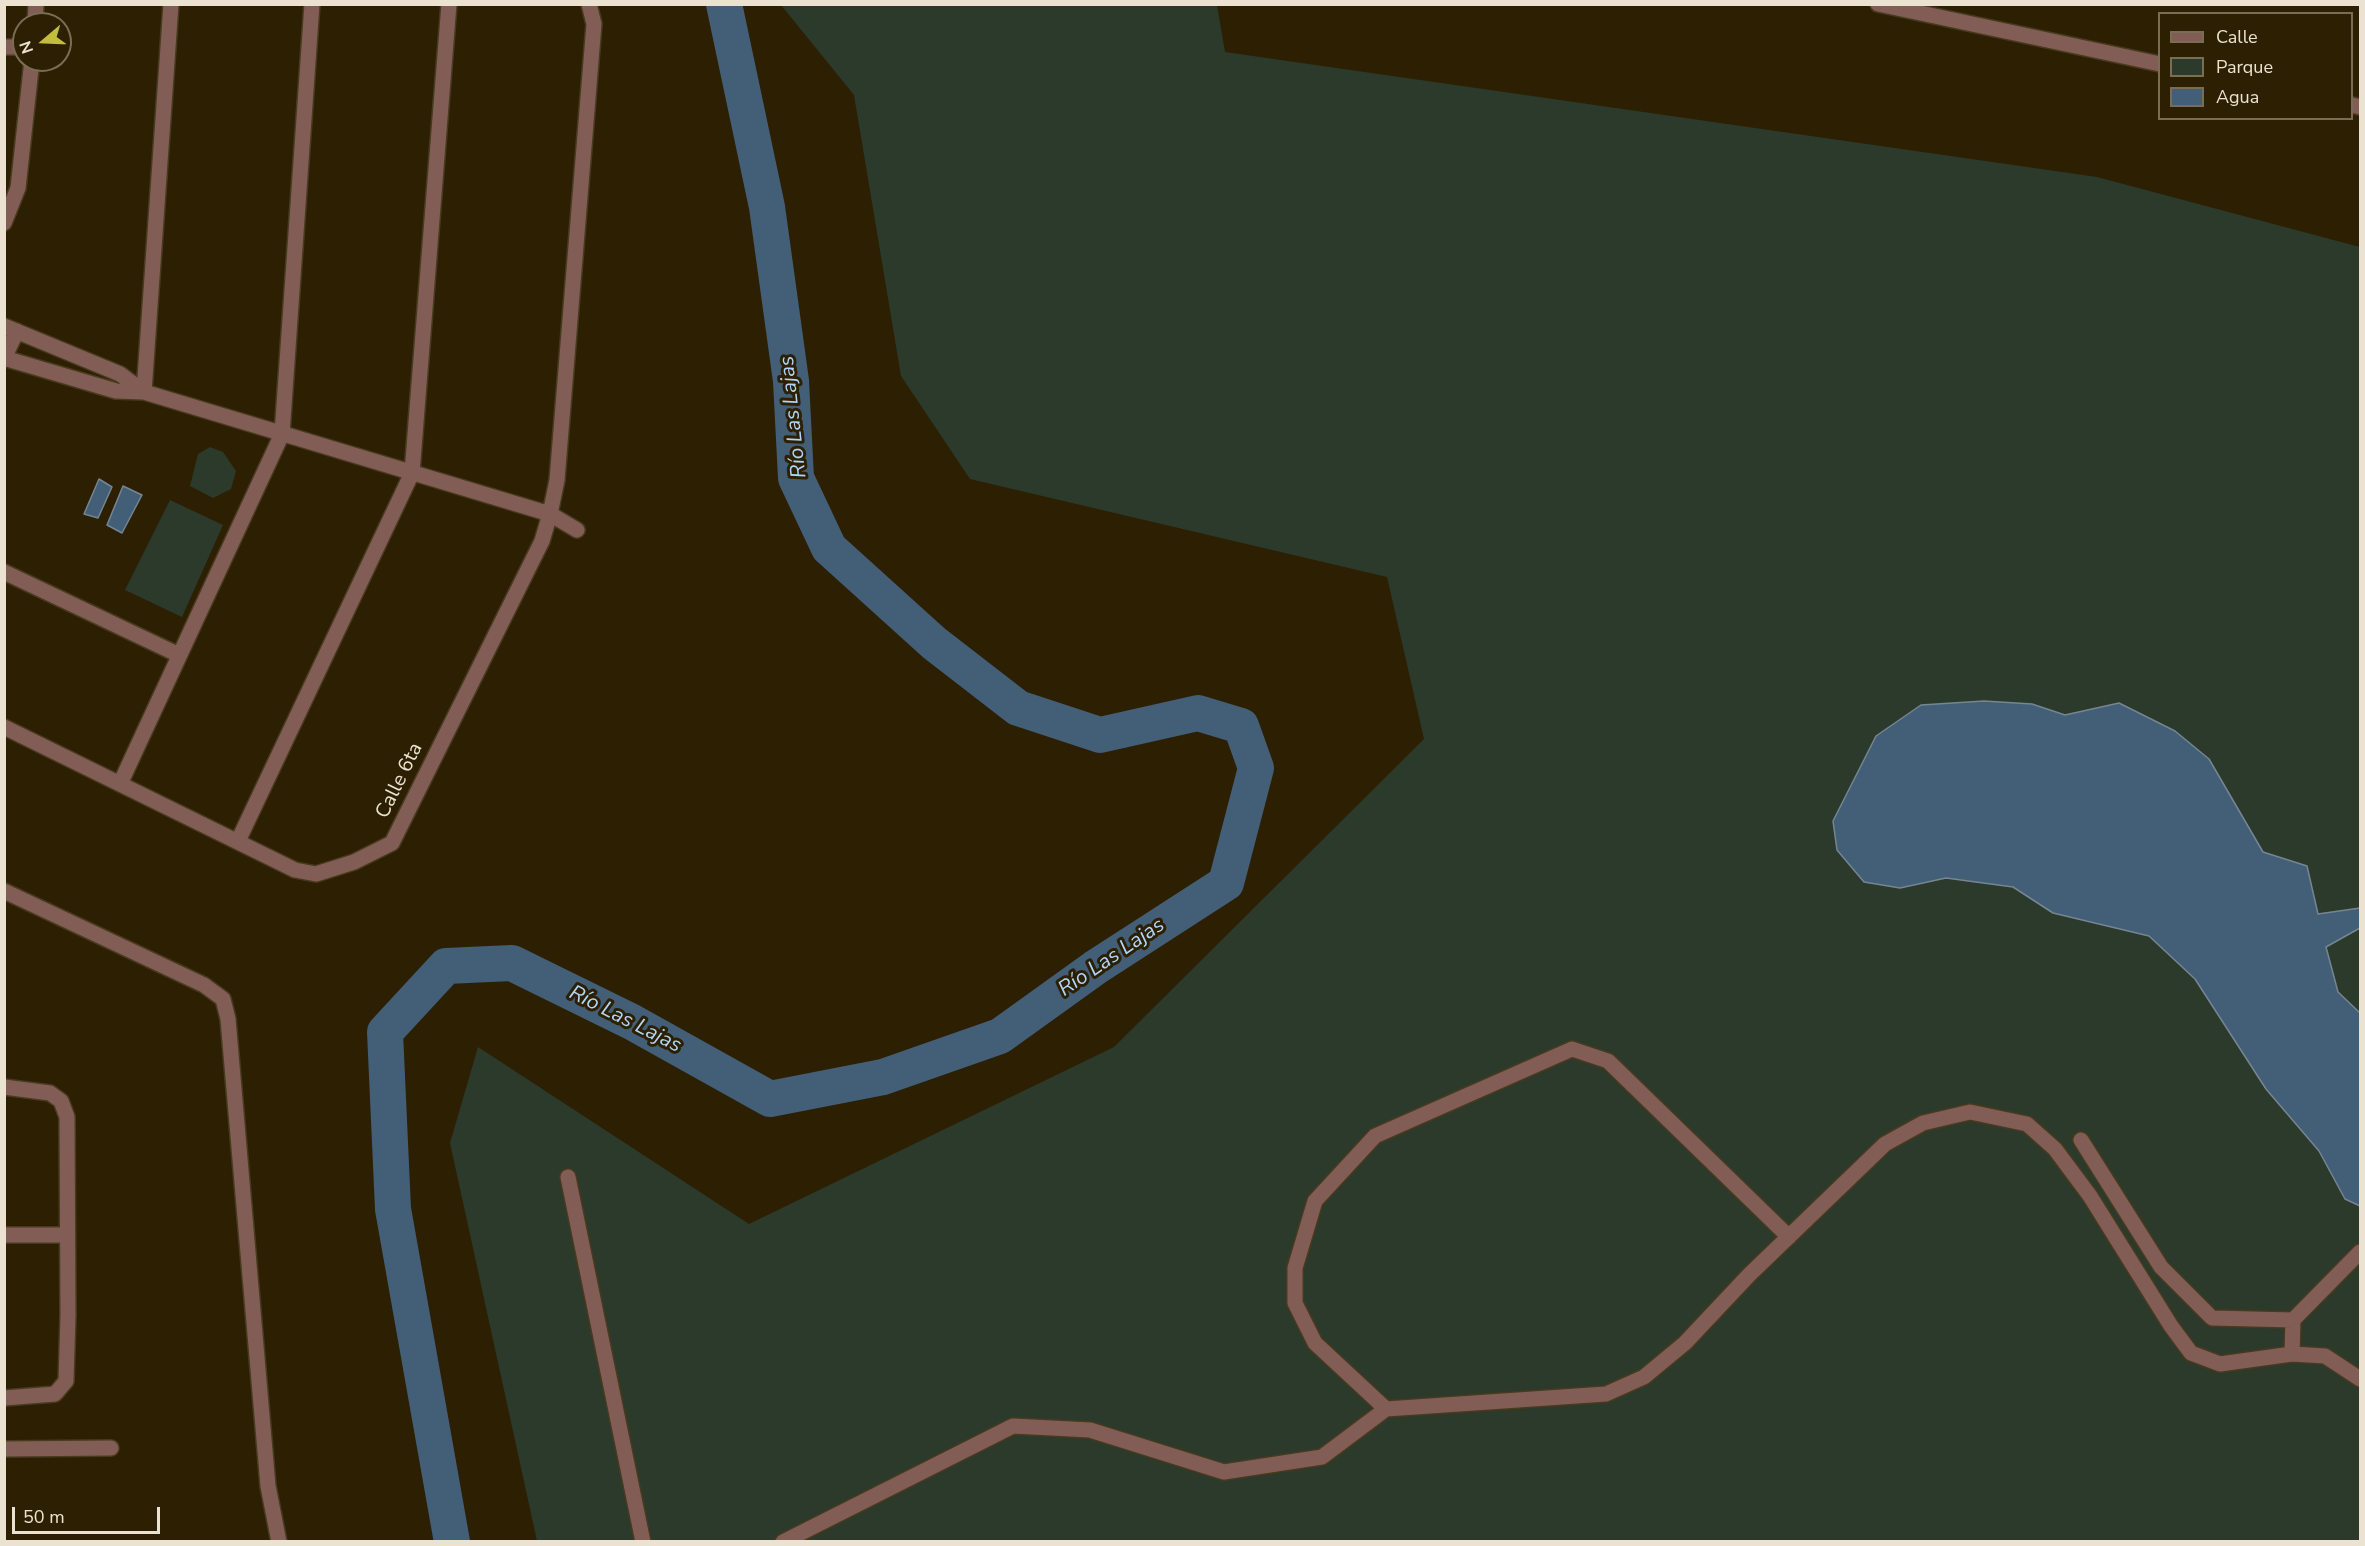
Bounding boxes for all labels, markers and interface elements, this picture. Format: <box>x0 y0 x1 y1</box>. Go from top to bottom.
north arrow <box>12 12 72 72</box>
legend <box>2158 12 2353 120</box>
text: Calle <box>2216 25 2258 49</box>
text: N <box>15 38 39 56</box>
text: Parque <box>2216 55 2273 79</box>
text: Agua <box>2216 85 2259 109</box>
water label: Río Las Lajas <box>775 355 813 479</box>
street label: Calle 6ta <box>371 739 429 823</box>
water label: Río Las Lajas <box>1054 913 1170 1003</box>
water label: Río Las Lajas <box>565 981 685 1059</box>
scale bar <box>15 1495 164 1533</box>
text: 50 m <box>23 1505 65 1529</box>

